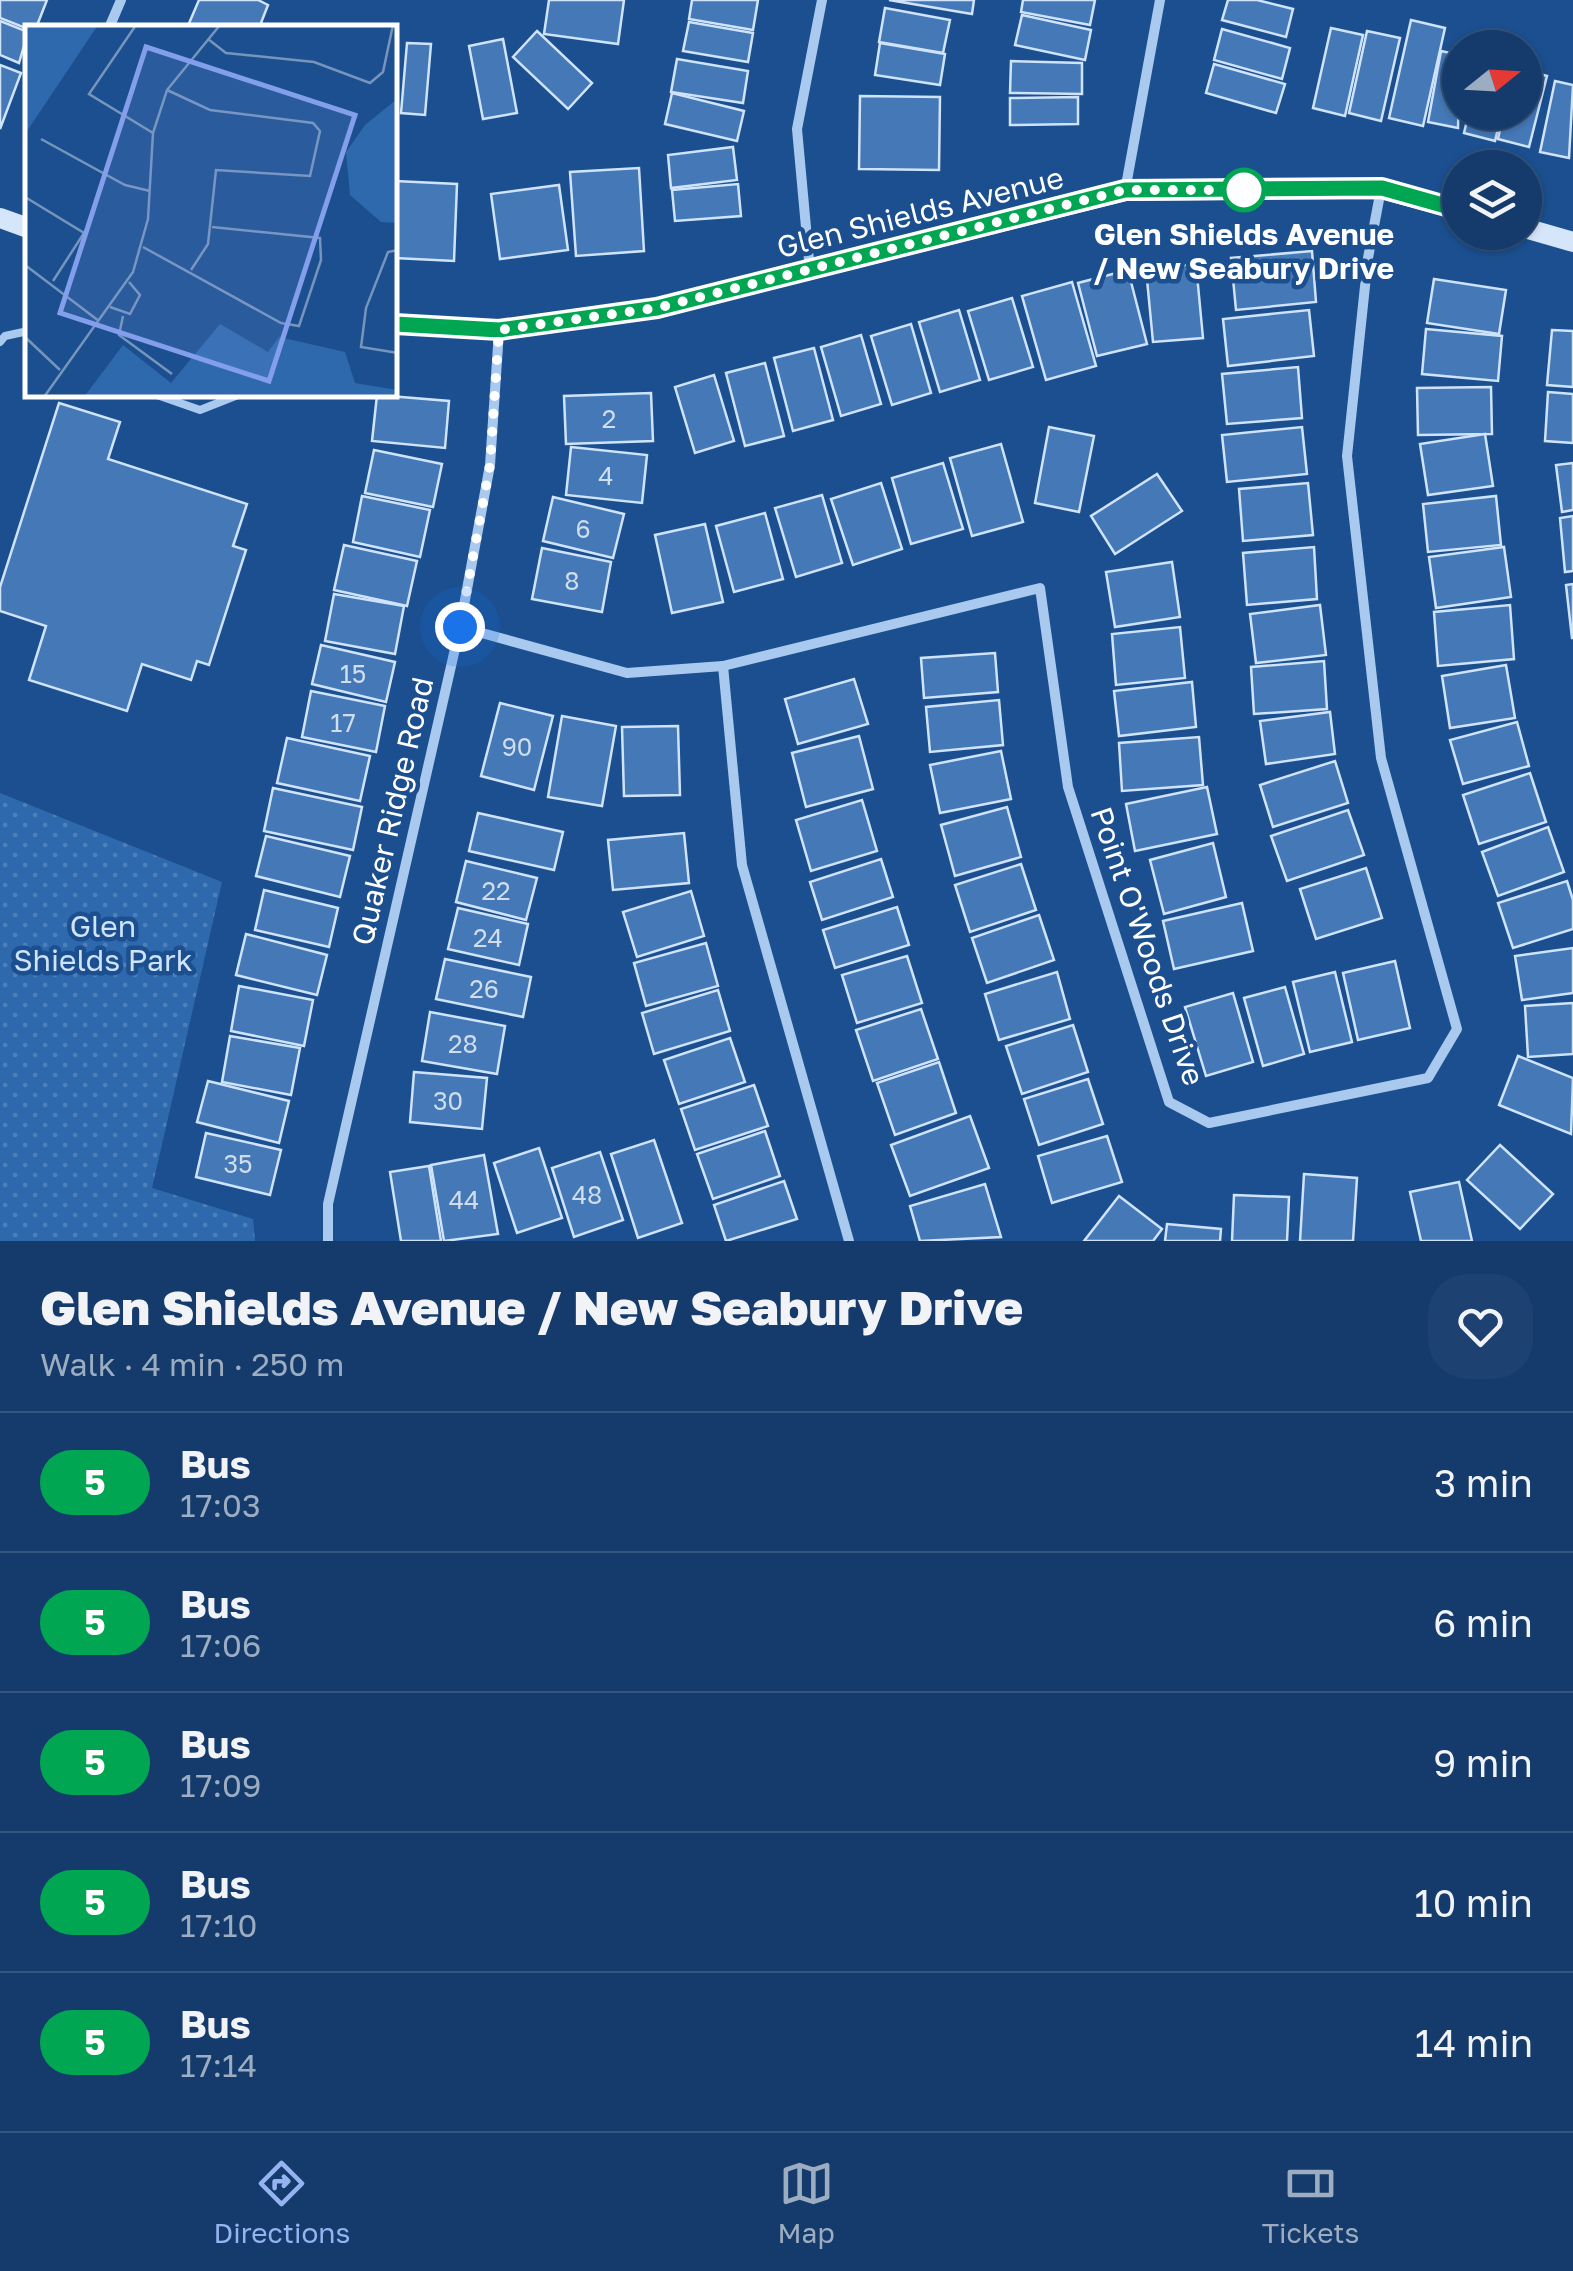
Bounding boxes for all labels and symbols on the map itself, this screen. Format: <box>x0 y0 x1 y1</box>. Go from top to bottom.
inset map <box>25 25 398 398</box>
north arrow <box>1442 30 1542 130</box>
street label: Glen Shields Avenue <box>773 159 1067 265</box>
marker: Glen Shields Avenue / New Seabury Drive <box>1223 169 1265 211</box>
place label: Glen Shields Avenue / New Seabury Drive <box>1094 216 1394 286</box>
house number: 2 <box>602 403 616 434</box>
house number: 4 <box>598 460 614 491</box>
house number: 6 <box>575 513 591 544</box>
house number: 8 <box>564 565 580 596</box>
your location <box>435 602 485 652</box>
house number: 15 <box>340 658 366 689</box>
street label: Quaker Ridge Road <box>344 673 440 949</box>
house number: 17 <box>330 707 356 738</box>
house number: 90 <box>502 731 532 762</box>
street label: Point O'Woods Drive <box>1083 802 1213 1090</box>
house number: 22 <box>481 875 511 906</box>
park label: Glen Shields Park <box>13 908 193 978</box>
house number: 24 <box>473 922 503 953</box>
house number: 26 <box>469 973 499 1004</box>
house number: 28 <box>448 1028 478 1059</box>
house number: 30 <box>433 1085 463 1116</box>
house number: 35 <box>223 1148 253 1179</box>
house number: 48 <box>572 1179 602 1210</box>
house number: 44 <box>449 1184 479 1215</box>

